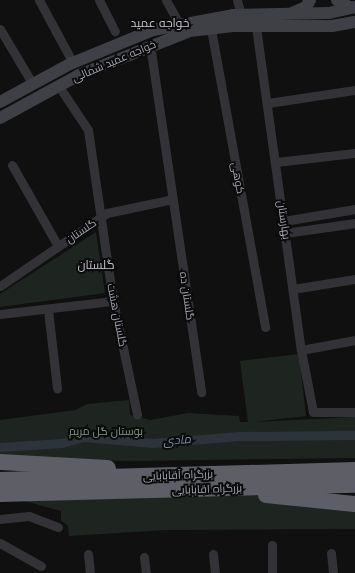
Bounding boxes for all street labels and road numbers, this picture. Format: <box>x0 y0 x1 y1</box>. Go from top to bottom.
street label: خواجه عمید شمالی <box>70 37 158 85</box>
street label: کوهی <box>229 161 247 195</box>
street label: بهارستان <box>275 200 293 240</box>
street label: گلستان <box>63 216 99 246</box>
street label: گلستان ده <box>177 271 197 321</box>
street label: گلستان هشت <box>104 282 130 348</box>
street label: بزرگراه آقابابایی <box>143 467 213 483</box>
street label: بزرگراه اقابابایی <box>172 481 242 497</box>

